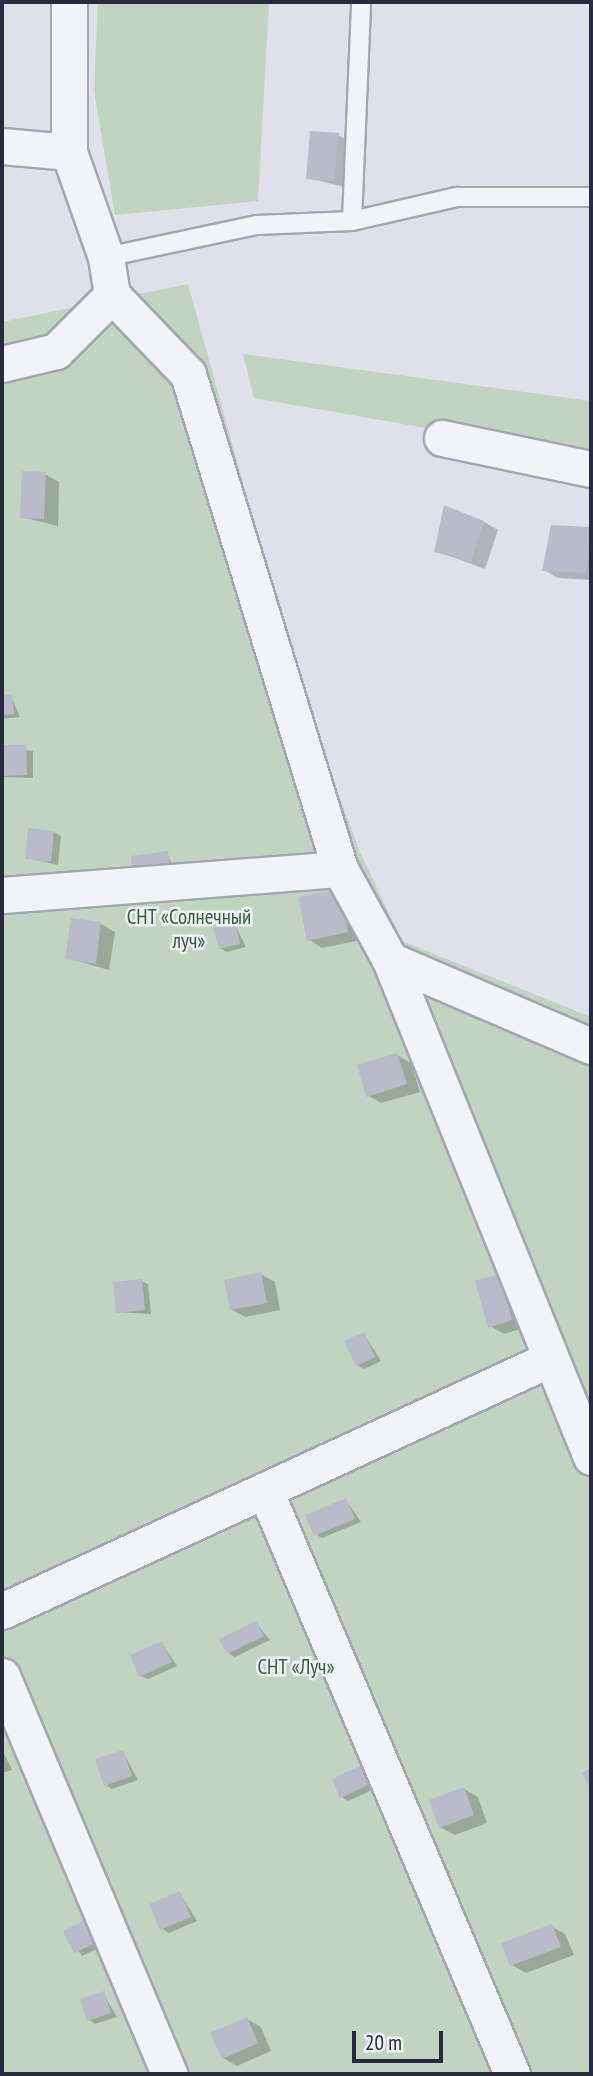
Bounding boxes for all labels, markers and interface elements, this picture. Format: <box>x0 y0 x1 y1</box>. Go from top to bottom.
park label: СНТ «Солнечный луч» <box>126 904 252 954</box>
park label: СНТ «Луч» <box>257 1654 335 1680</box>
scale bar <box>355 2016 446 2060</box>
text: 20 m <box>365 2029 402 2056</box>

